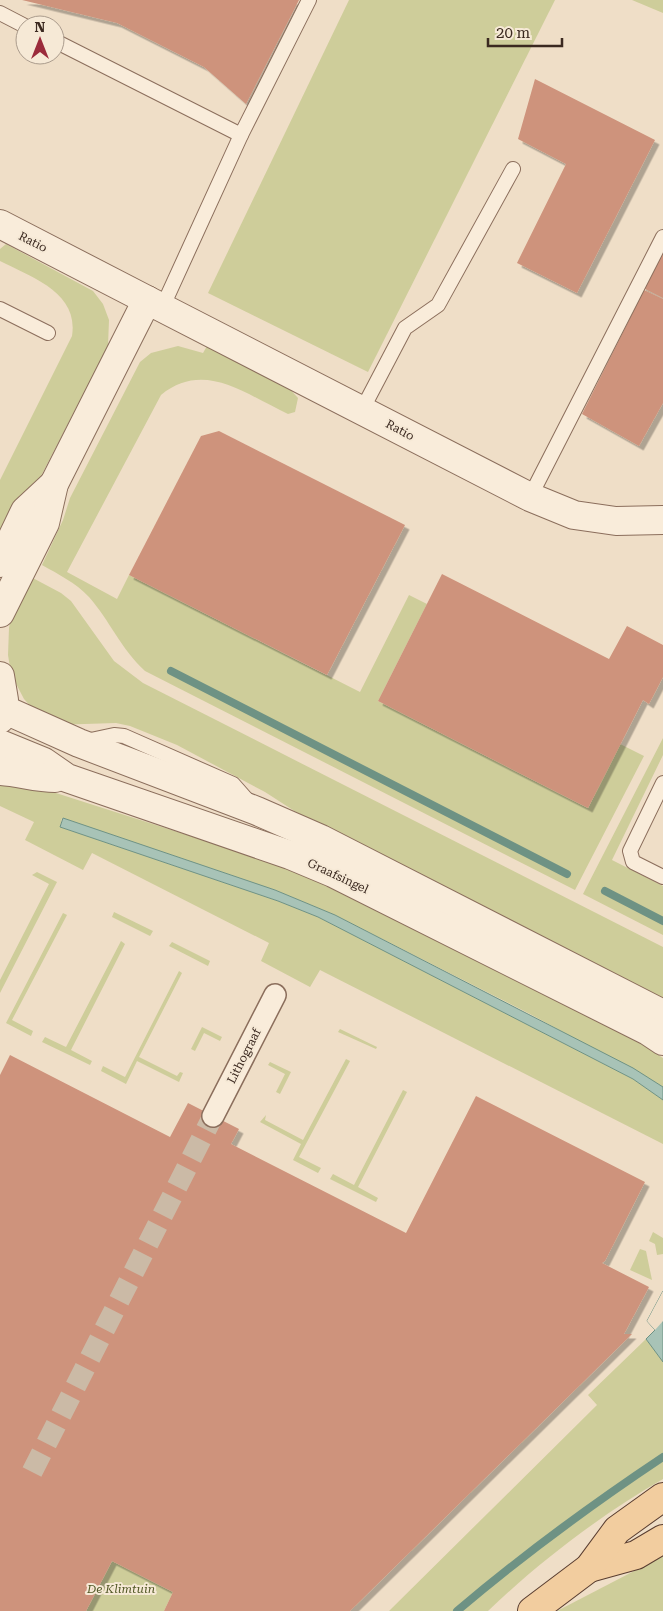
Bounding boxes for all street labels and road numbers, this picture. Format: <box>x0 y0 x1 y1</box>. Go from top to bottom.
street label: Ratio <box>16 229 50 255</box>
street label: Ratio <box>383 417 417 443</box>
street label: Graafsingel <box>305 856 371 896</box>
street label: Lithograaf <box>224 1026 264 1086</box>

